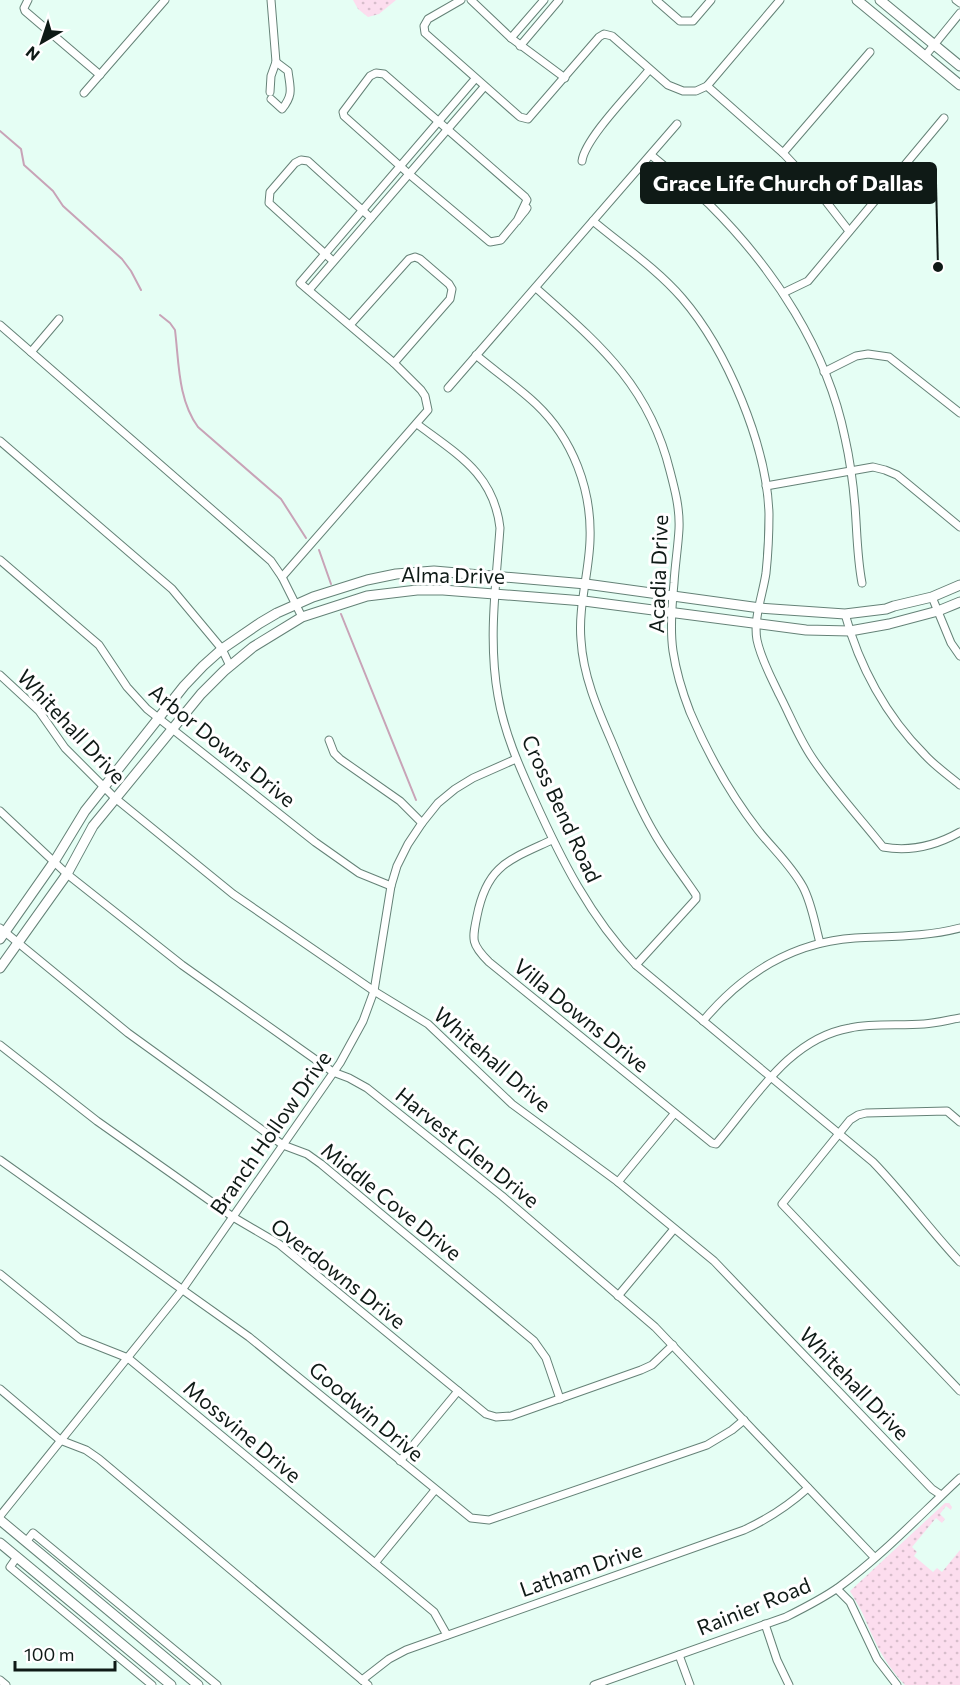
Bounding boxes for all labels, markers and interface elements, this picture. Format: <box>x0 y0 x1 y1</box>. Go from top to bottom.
north arrow <box>12 12 72 72</box>
text: N <box>22 43 43 65</box>
callout: Grace Life Church of Dallas <box>641 163 936 203</box>
text: Grace Life Church of Dallas <box>653 169 923 196</box>
street label: Acadia Drive <box>643 514 672 634</box>
street label: Alma Drive <box>401 561 505 588</box>
street label: Whitehall Drive <box>13 664 131 788</box>
street label: Arbor Downs Drive <box>145 678 301 812</box>
street label: Cross Bend Road <box>517 731 607 886</box>
street label: Villa Downs Drive <box>509 953 654 1077</box>
street label: Whitehall Drive <box>429 1001 557 1116</box>
street label: Branch Hollow Drive <box>204 1046 336 1219</box>
street label: Harvest Glen Drive <box>391 1081 545 1212</box>
street label: Middle Cove Drive <box>317 1137 467 1265</box>
street label: Overdowns Drive <box>267 1212 411 1333</box>
street label: Whitehall Drive <box>795 1321 915 1444</box>
street label: Goodwin Drive <box>305 1356 429 1466</box>
street label: Mossvine Drive <box>179 1375 307 1487</box>
street label: Latham Drive <box>516 1536 645 1601</box>
street label: Rainier Road <box>693 1571 814 1640</box>
scale bar <box>15 1634 116 1672</box>
text: 100 m <box>24 1643 74 1665</box>

